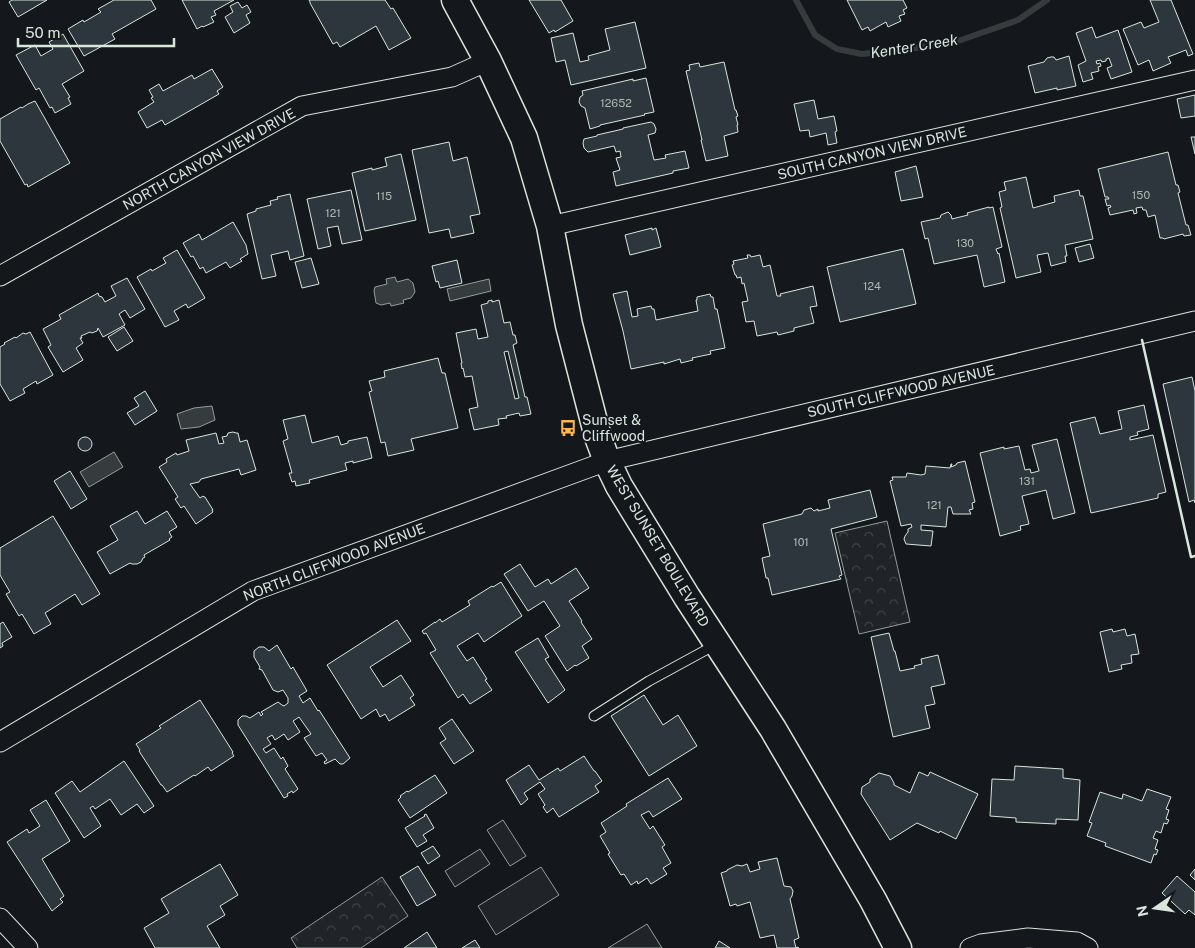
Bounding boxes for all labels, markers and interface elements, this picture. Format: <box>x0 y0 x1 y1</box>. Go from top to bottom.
scale bar <box>18 15 174 47</box>
text: 50 m <box>25 24 60 41</box>
water label: Kenter Creek <box>869 31 960 61</box>
house number: 12652 <box>600 97 632 109</box>
street label: NORTH CANYON VIEW DRIVE <box>120 105 298 213</box>
street label: SOUTH CANYON VIEW DRIVE <box>776 123 968 183</box>
house number: 150 <box>1132 189 1150 201</box>
house number: 115 <box>376 190 392 202</box>
house number: 121 <box>325 207 341 219</box>
house number: 130 <box>956 237 974 249</box>
house number: 124 <box>863 280 881 292</box>
street label: SOUTH CLIFFWOOD AVENUE <box>806 362 996 420</box>
place label: Sunset & Cliffwood <box>582 412 645 444</box>
bus stop icon: Sunset & Cliffwood <box>558 418 578 438</box>
street label: WEST SUNSET BOULEVARD <box>603 462 713 630</box>
house number: 131 <box>1019 475 1035 487</box>
house number: 121 <box>926 499 942 511</box>
street label: NORTH CLIFFWOOD AVENUE <box>241 520 427 604</box>
house number: 101 <box>793 536 809 548</box>
north arrow <box>1130 883 1180 933</box>
text: N <box>1133 904 1151 918</box>

